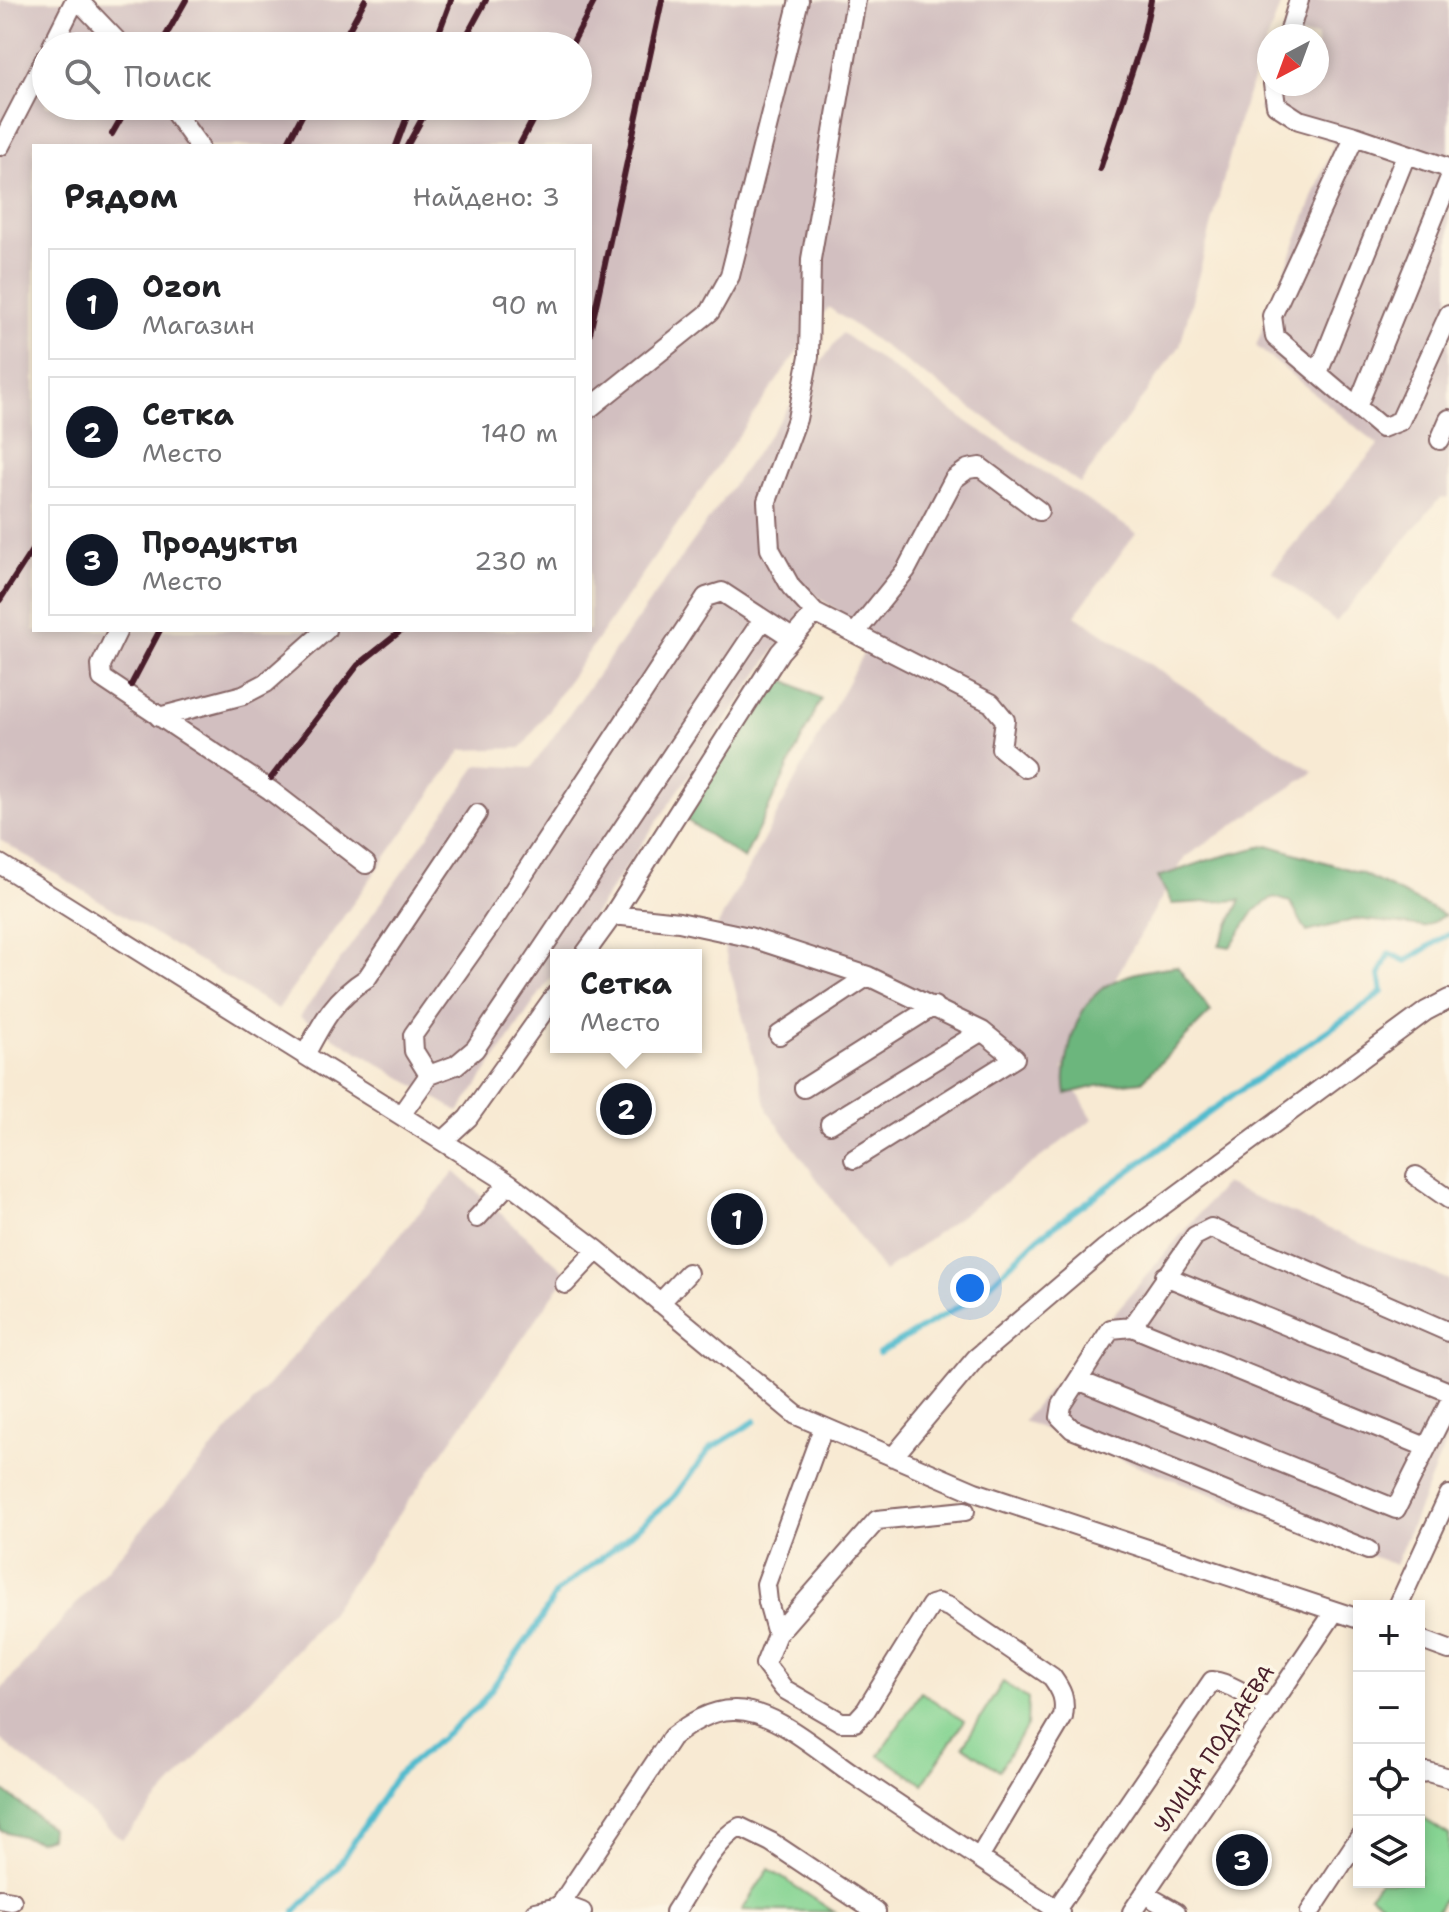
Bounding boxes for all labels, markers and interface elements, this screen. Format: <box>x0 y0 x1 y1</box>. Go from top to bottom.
north arrow <box>1257 24 1329 96</box>
search box <box>32 32 592 120</box>
icon: search <box>60 54 104 98</box>
text: Поиск <box>124 56 212 97</box>
text: Рядом <box>64 173 178 219</box>
text: Найдено: 3 <box>413 179 560 214</box>
text: Ozon <box>142 266 221 307</box>
text: 1 <box>86 287 98 322</box>
text: 90 m <box>491 287 558 322</box>
text: Магазин <box>142 307 255 342</box>
text: Сетка <box>142 394 234 435</box>
text: 2 <box>83 415 101 450</box>
text: 140 m <box>481 415 558 450</box>
text: Место <box>142 435 223 470</box>
text: Продукты <box>142 522 298 563</box>
text: 3 <box>83 543 101 578</box>
text: 230 m <box>474 543 558 578</box>
text: Место <box>142 563 223 598</box>
popup <box>550 949 702 1053</box>
text: Сетка <box>580 963 672 1004</box>
text: Место <box>580 1004 660 1039</box>
pin: 2 <box>600 1079 652 1139</box>
pin: 1 <box>711 1189 763 1249</box>
your location <box>950 1268 990 1308</box>
map controls <box>1353 1600 1425 1888</box>
button: + <box>1353 1600 1425 1672</box>
street label: УЛИЦА ПОДГАЕВА <box>1148 1659 1281 1838</box>
button: − <box>1353 1672 1425 1744</box>
button: locate <box>1353 1744 1425 1816</box>
button: layers <box>1353 1816 1425 1888</box>
pin: 3 <box>1216 1830 1268 1890</box>

